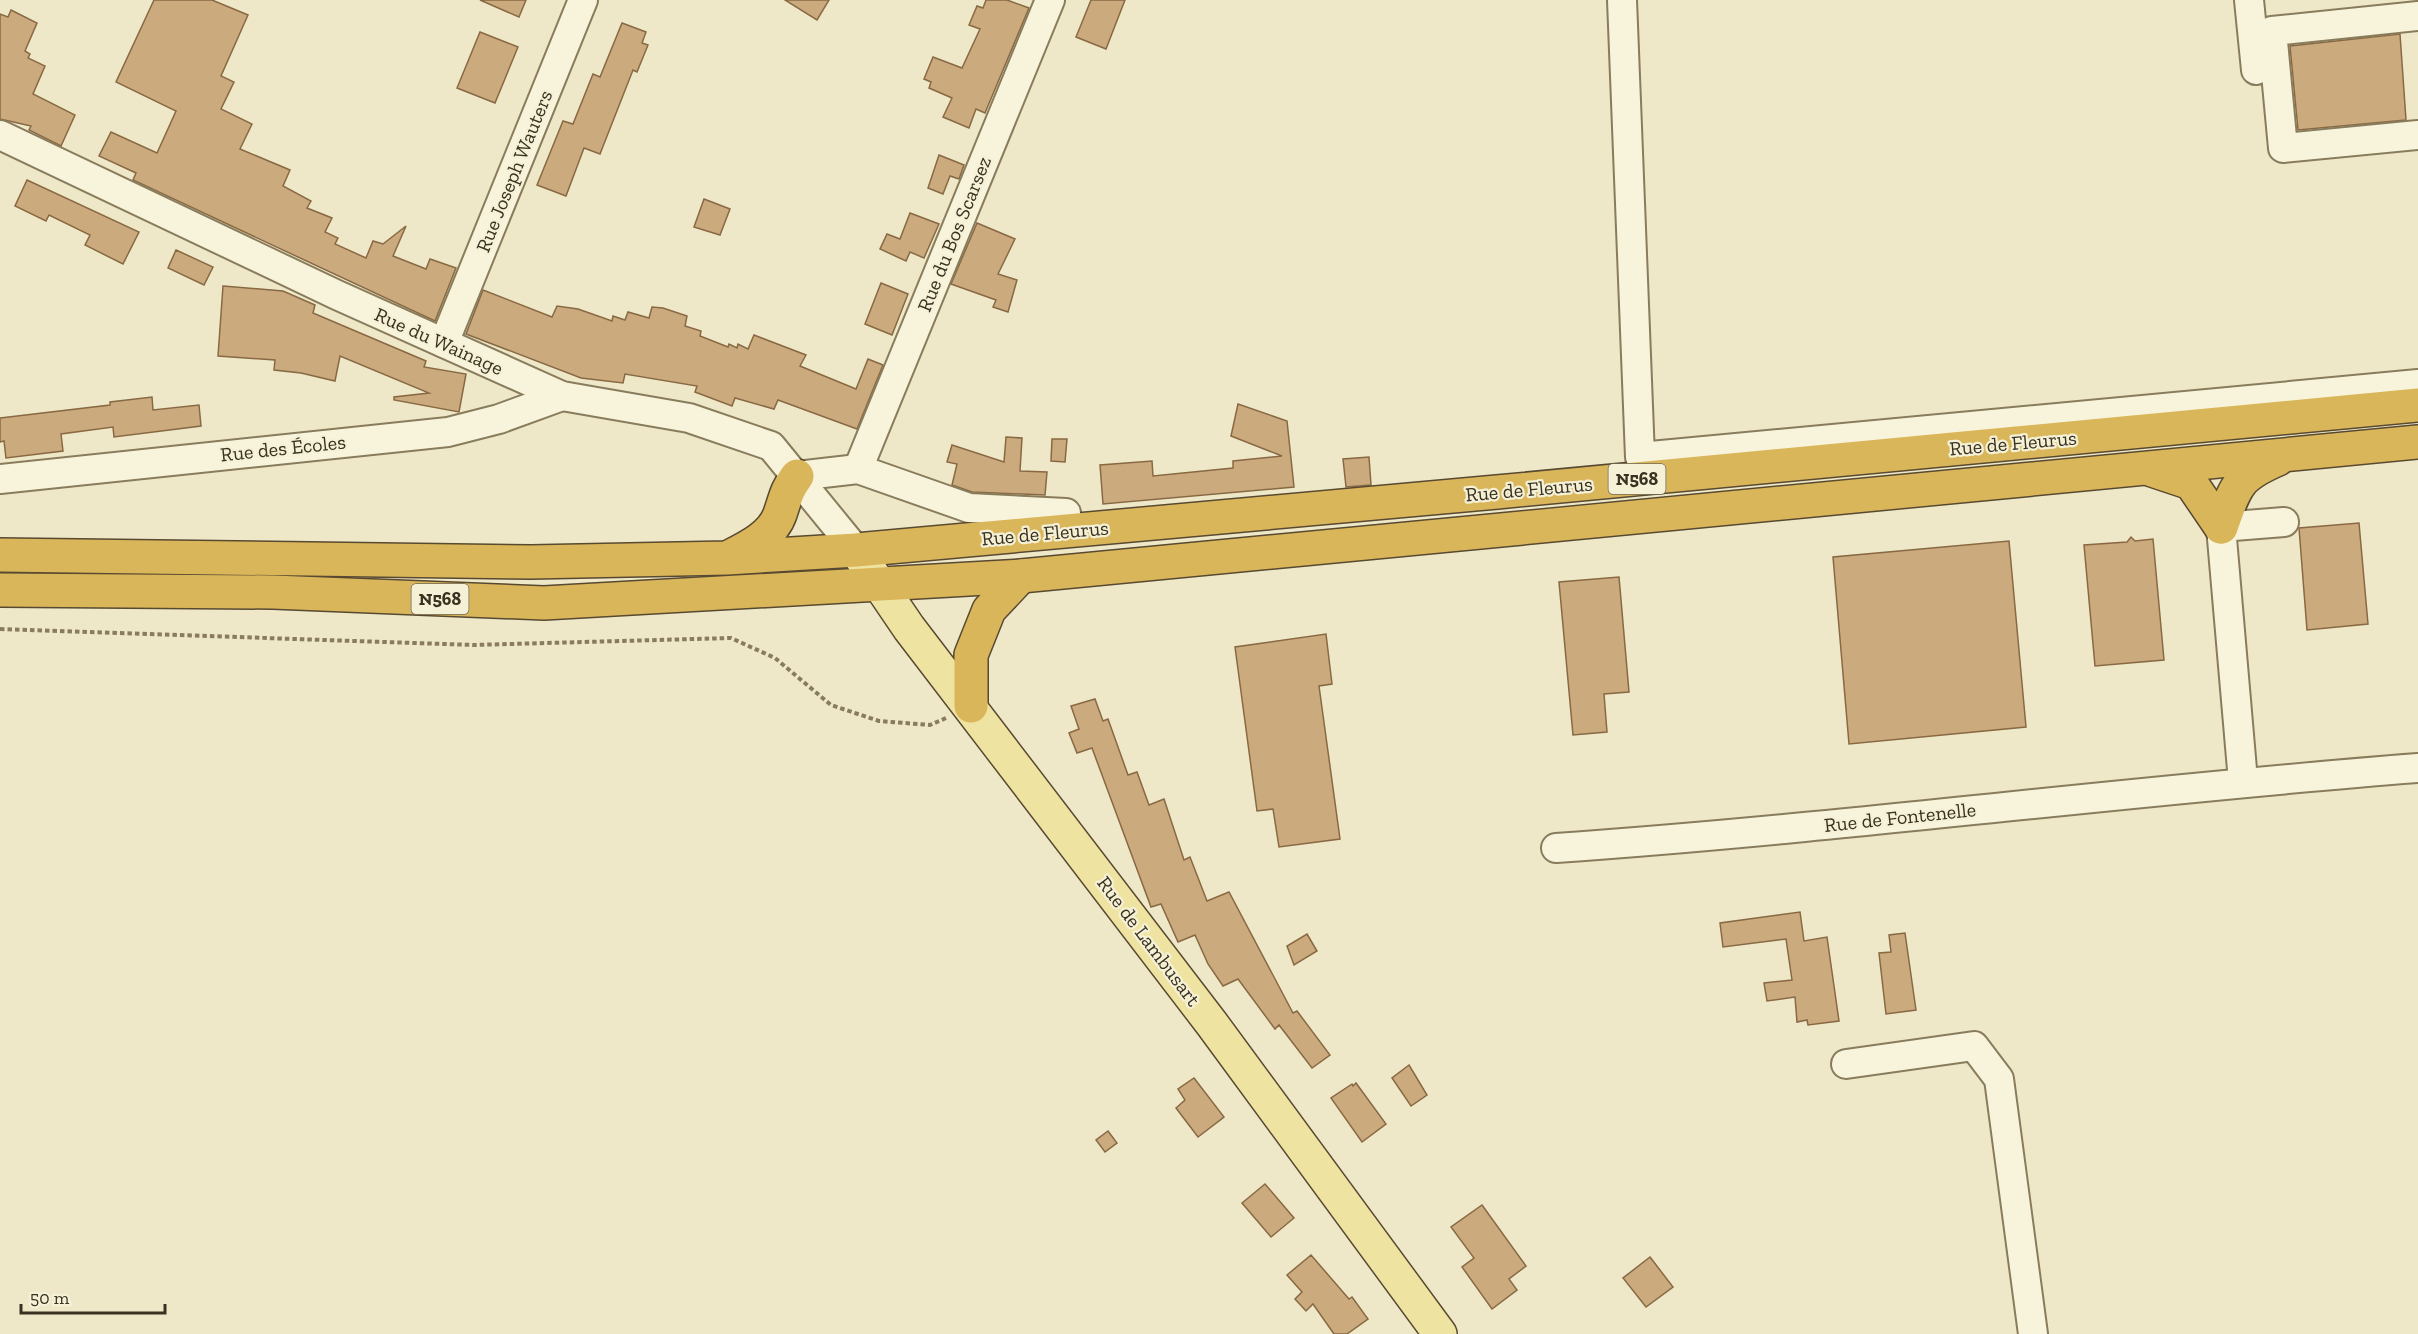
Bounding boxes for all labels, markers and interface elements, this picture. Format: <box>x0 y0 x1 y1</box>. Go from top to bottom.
street label: Rue Joseph Wauters <box>471 86 557 256</box>
street label: Rue du Bos Scarsez <box>912 153 996 315</box>
street label: Rue du Wainage <box>371 302 507 380</box>
street label: Rue de Fleurus <box>1948 425 2078 461</box>
street label: Rue des Écoles <box>219 429 347 467</box>
road number: N568 <box>1608 464 1666 494</box>
street label: Rue de Fleurus <box>1464 471 1594 507</box>
street label: Rue de Fleurus <box>980 515 1110 551</box>
road number: N568 <box>412 584 468 614</box>
street label: Rue de Fontenelle <box>1823 797 1977 837</box>
street label: Rue de Lambusart <box>1092 871 1206 1011</box>
scale bar <box>21 1277 165 1315</box>
text: 50 m <box>30 1287 70 1309</box>

